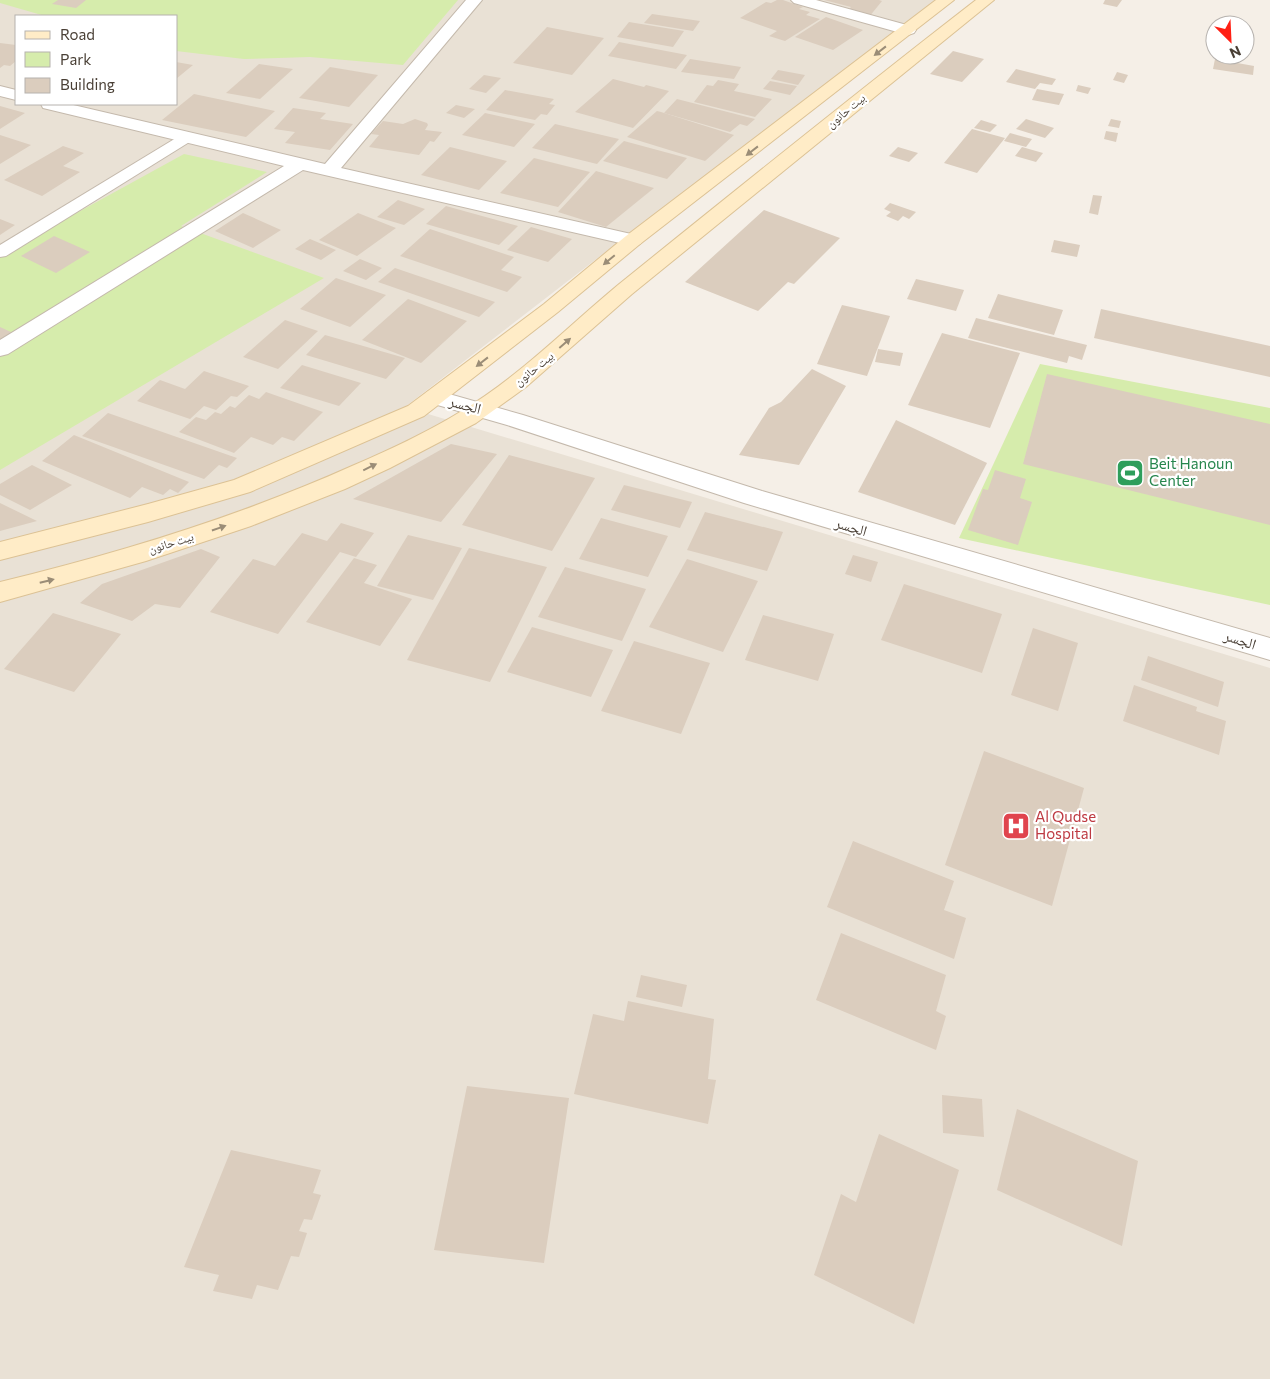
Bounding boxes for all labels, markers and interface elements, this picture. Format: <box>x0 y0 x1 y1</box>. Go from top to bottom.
legend <box>15 15 178 105</box>
north arrow <box>1205 15 1255 65</box>
text: Road <box>60 25 95 43</box>
text: N <box>1227 42 1244 62</box>
one-way arrow <box>874 46 887 57</box>
text: Park <box>60 50 91 68</box>
text: Building <box>60 75 115 93</box>
street label: بيت حانون <box>823 90 868 132</box>
one-way arrow <box>745 145 758 156</box>
one-way arrow <box>602 254 615 265</box>
one-way arrow <box>558 337 570 349</box>
street label: بيت حانون <box>511 348 557 389</box>
one-way arrow <box>476 356 489 367</box>
street label: الجسر <box>446 391 483 418</box>
place label: Beit Hanoun Center <box>1149 454 1233 489</box>
sports icon: Beit Hanoun Center <box>1115 458 1145 488</box>
one-way arrow <box>363 463 377 471</box>
street label: الجسر <box>832 512 870 540</box>
one-way arrow <box>212 524 227 531</box>
street label: بيت حانون <box>147 529 195 557</box>
one-way arrow <box>40 577 55 585</box>
street label: الجسر <box>1221 625 1259 654</box>
place label: Al Qudse Hospital <box>1035 807 1096 842</box>
hospital icon: Al Qudse Hospital <box>1001 811 1031 841</box>

